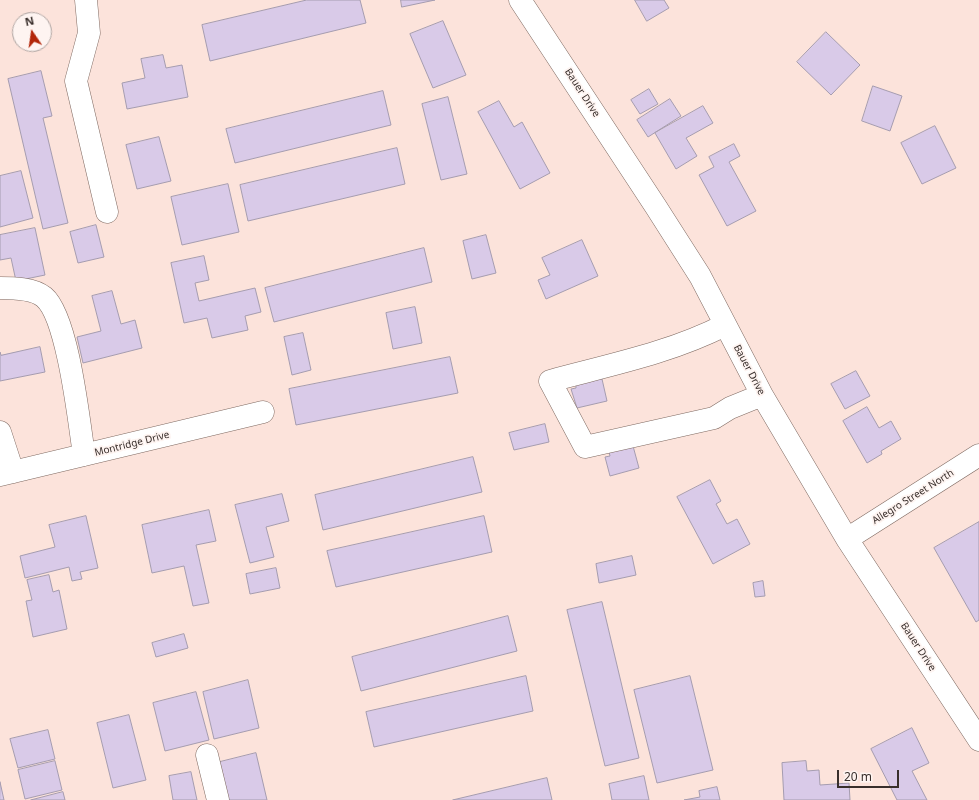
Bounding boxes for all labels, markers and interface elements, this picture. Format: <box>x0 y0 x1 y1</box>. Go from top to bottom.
north arrow <box>12 12 52 52</box>
text: N <box>23 12 35 29</box>
street label: Bauer Drive <box>562 67 602 119</box>
street label: Bauer Drive <box>731 343 767 397</box>
street label: Montridge Drive <box>93 429 171 459</box>
street label: Allegro Street North <box>870 467 956 527</box>
street label: Bauer Drive <box>898 621 938 673</box>
scale bar <box>839 762 901 788</box>
text: 20 m <box>844 768 872 785</box>

